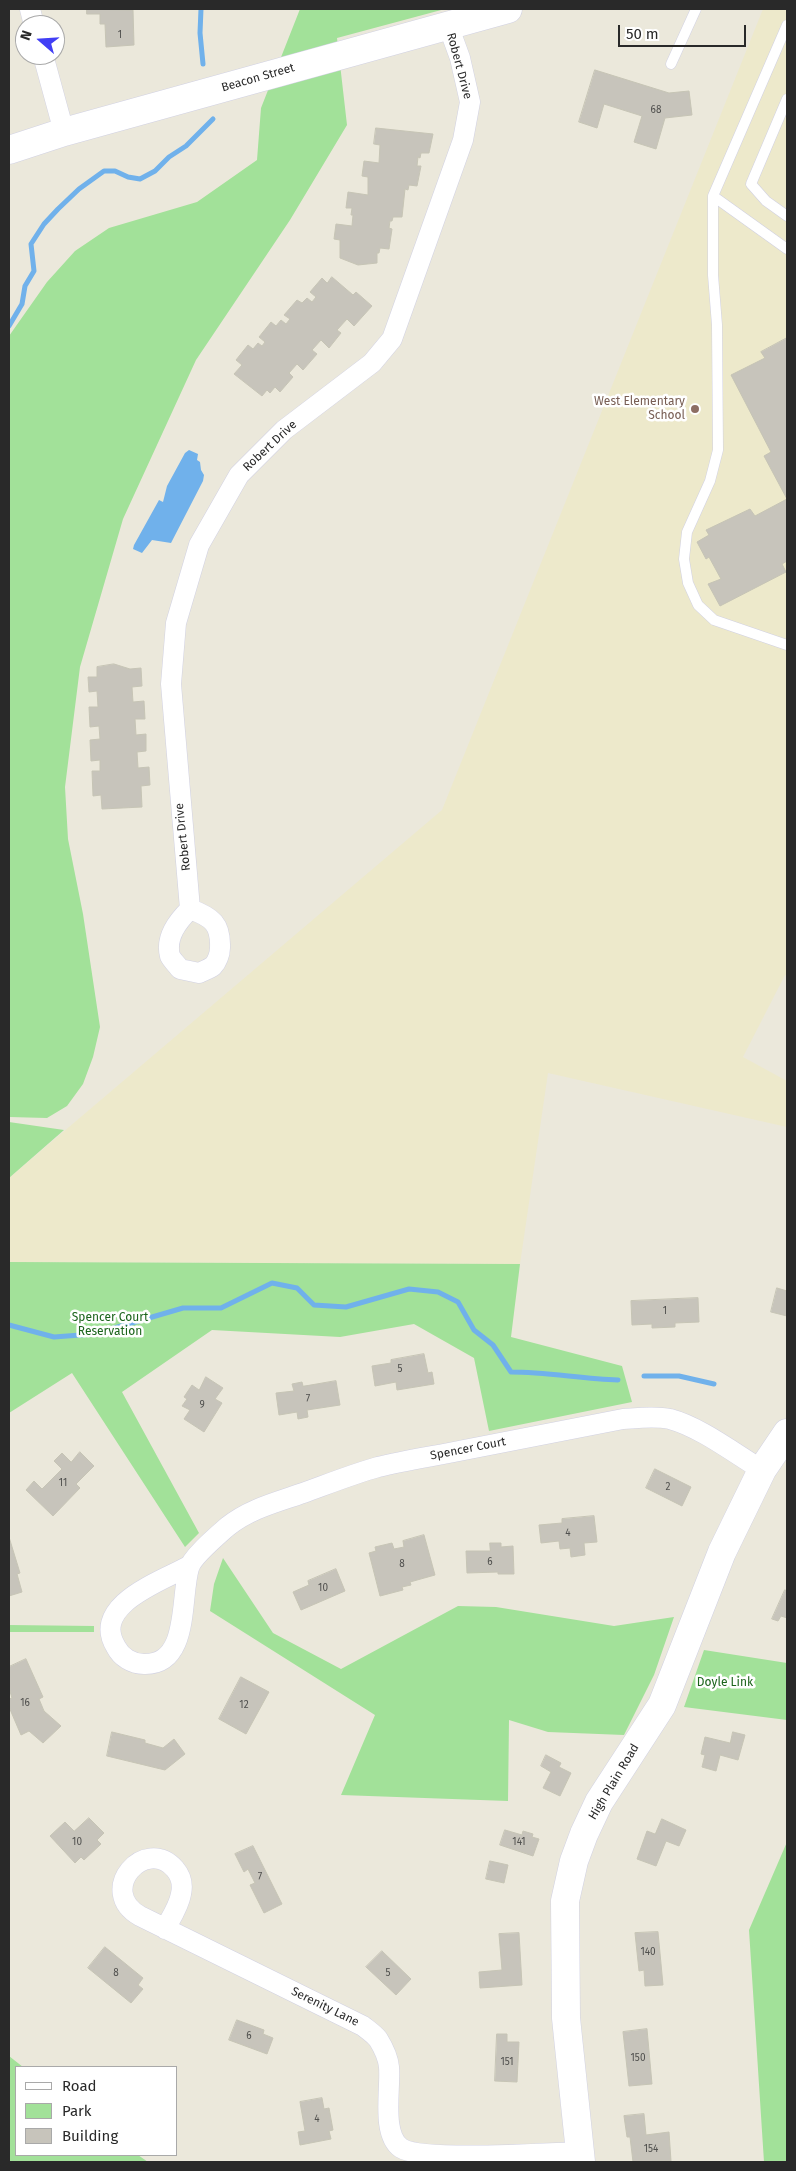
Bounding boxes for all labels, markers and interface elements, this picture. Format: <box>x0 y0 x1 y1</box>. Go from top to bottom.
north arrow <box>15 15 65 65</box>
scale bar <box>621 15 748 47</box>
text: 50 m <box>626 25 659 43</box>
text: N <box>17 28 36 42</box>
house number: 1 <box>118 29 122 41</box>
street label: Robert Drive <box>443 31 475 101</box>
street label: Beacon Street <box>220 61 296 95</box>
house number: 68 <box>651 104 661 116</box>
place label: West Elementary School <box>594 395 685 423</box>
marker: West Elementary School <box>689 403 701 415</box>
street label: Robert Drive <box>240 418 300 474</box>
street label: Robert Drive <box>172 802 194 872</box>
house number: 1 <box>663 1305 667 1317</box>
park label: Spencer Court Reservation <box>72 1311 148 1339</box>
house number: 5 <box>397 1363 403 1375</box>
house number: 7 <box>306 1393 310 1405</box>
house number: 9 <box>199 1399 205 1411</box>
street label: Spencer Court <box>429 1435 507 1463</box>
house number: 11 <box>59 1477 67 1489</box>
house number: 2 <box>666 1481 670 1493</box>
house number: 4 <box>565 1527 571 1539</box>
house number: 6 <box>487 1556 493 1568</box>
house number: 8 <box>399 1558 405 1570</box>
house number: 10 <box>318 1582 328 1594</box>
park label: Doyle Link <box>697 1676 753 1690</box>
house number: 16 <box>20 1697 30 1709</box>
house number: 12 <box>239 1699 249 1711</box>
street label: High Plain Road <box>586 1741 642 1823</box>
house number: 10 <box>72 1836 82 1848</box>
house number: 141 <box>512 1836 526 1848</box>
house number: 7 <box>258 1871 262 1883</box>
house number: 140 <box>640 1946 656 1958</box>
house number: 8 <box>113 1967 119 1979</box>
house number: 5 <box>385 1967 391 1979</box>
street label: Serenity Lane <box>289 1984 361 2030</box>
house number: 6 <box>246 2030 252 2042</box>
house number: 150 <box>631 2052 645 2064</box>
house number: 151 <box>500 2056 514 2068</box>
legend <box>15 2066 178 2156</box>
text: Road <box>62 2077 97 2095</box>
text: Park <box>62 2102 92 2120</box>
house number: 4 <box>314 2113 320 2125</box>
text: Building <box>62 2127 118 2145</box>
house number: 154 <box>644 2143 658 2155</box>

